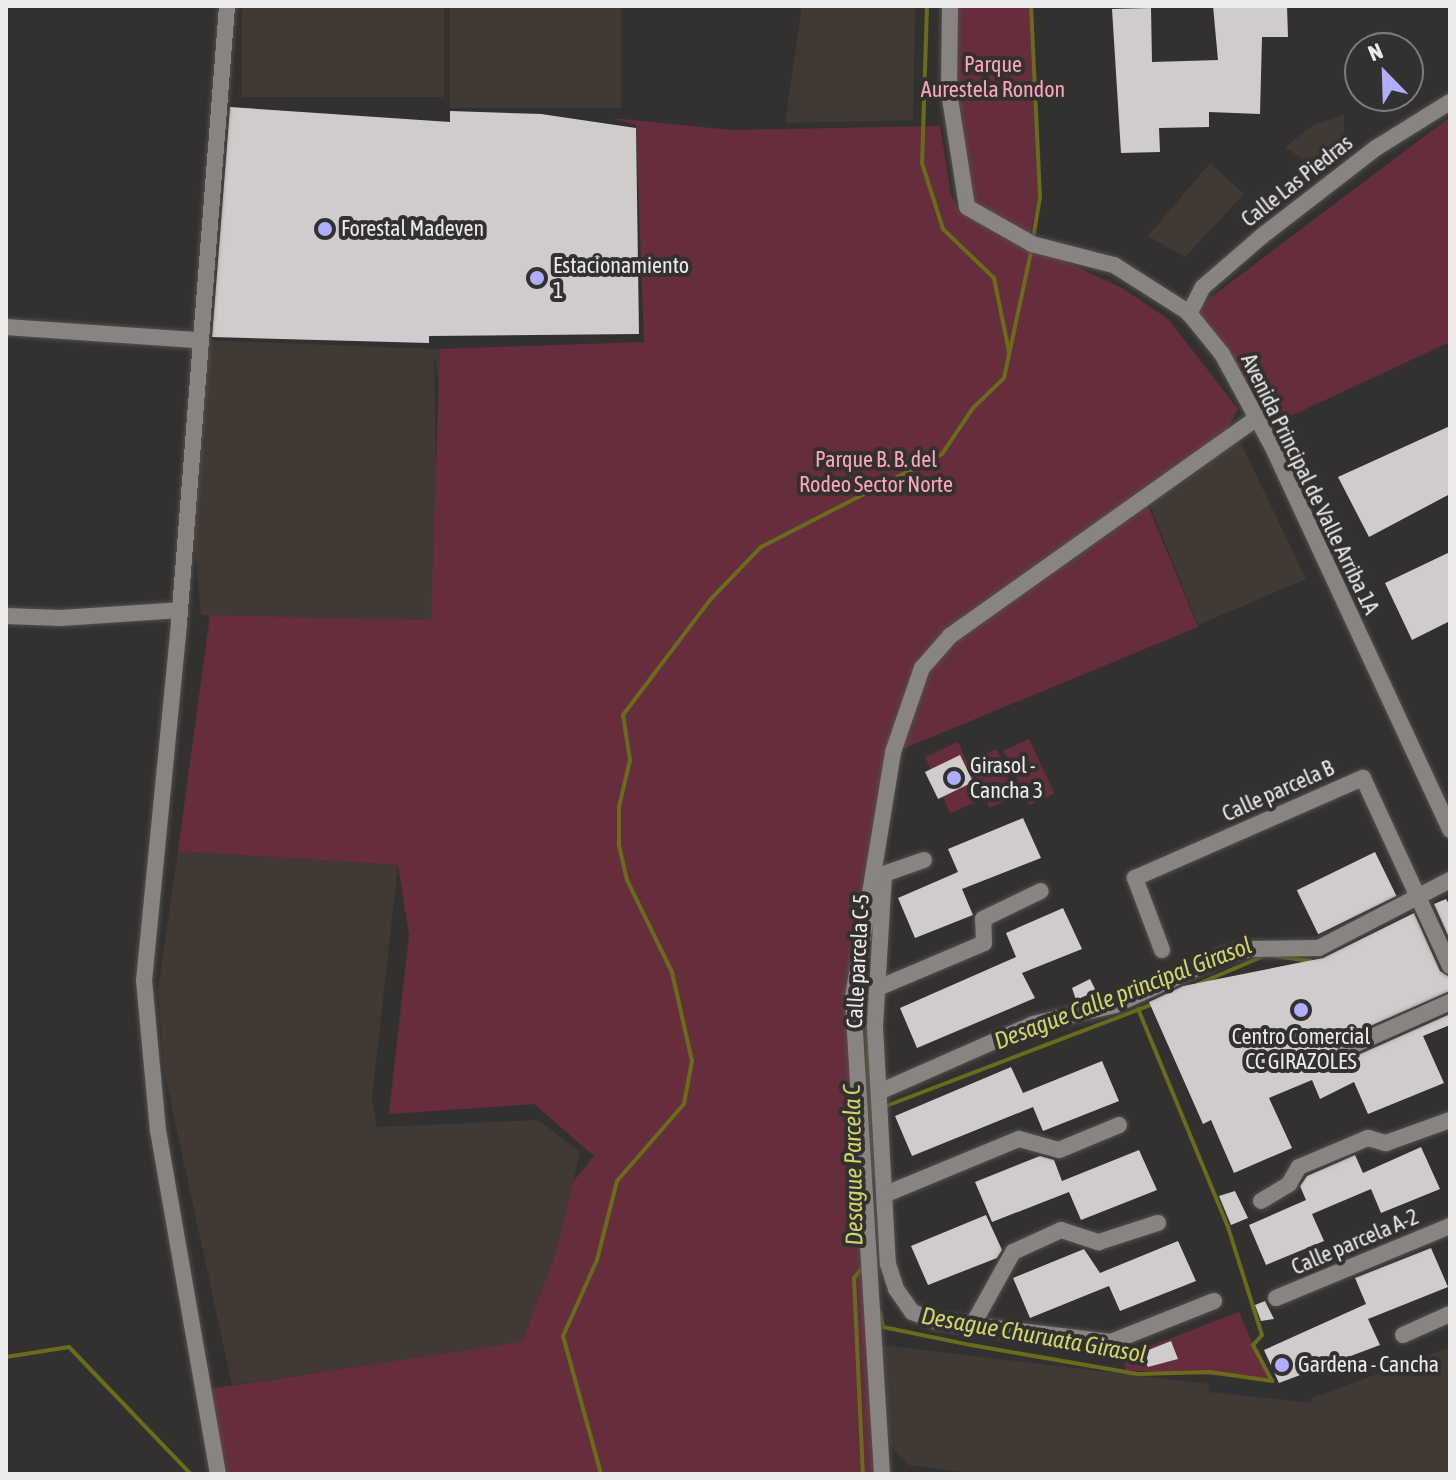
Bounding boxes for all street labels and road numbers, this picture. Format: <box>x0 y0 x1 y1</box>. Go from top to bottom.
street label: Calle Las Piedras <box>1236 129 1358 233</box>
street label: Avenida Principal de Valle Arriba 1A <box>1235 349 1385 619</box>
street label: Calle parcela B <box>1218 755 1338 827</box>
street label: Calle parcela C-5 <box>841 893 875 1029</box>
street label: Calle parcela A-2 <box>1287 1203 1423 1281</box>

